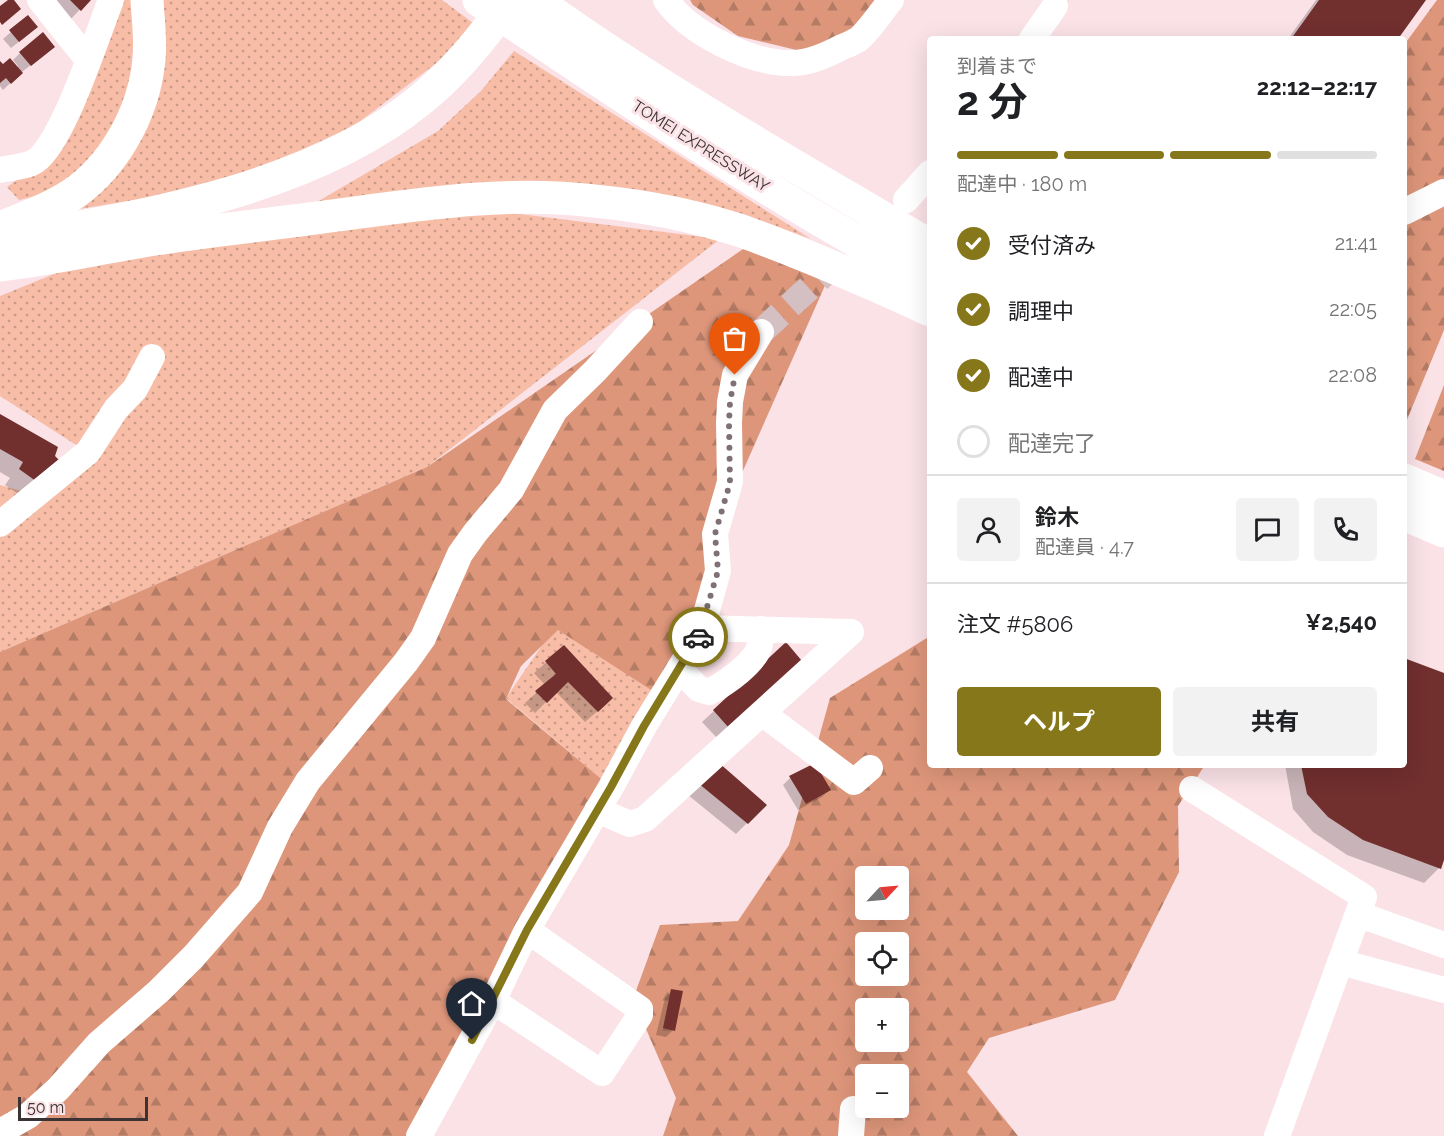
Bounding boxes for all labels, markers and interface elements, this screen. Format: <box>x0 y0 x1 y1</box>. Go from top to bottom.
text: 到着まで <box>957 54 1037 78</box>
text: 22:12–22:17 <box>1257 74 1377 100</box>
text: 2 分 <box>957 78 1027 124</box>
street label: TOMEI EXPRESSWAY <box>629 96 774 196</box>
text: 配達中 · 180 m <box>957 172 1087 196</box>
icon: check <box>957 227 990 260</box>
text: 21:41 <box>1335 231 1377 255</box>
text: 受付済み <box>1008 232 1096 258</box>
icon: check <box>957 293 990 326</box>
text: 22:05 <box>1329 297 1377 321</box>
text: 調理中 <box>1008 298 1074 324</box>
pin <box>709 313 760 375</box>
icon: bag <box>718 322 751 355</box>
icon: check <box>957 359 990 392</box>
text: 22:08 <box>1328 363 1377 387</box>
text: 配達中 <box>1008 364 1074 390</box>
text: 配達完了 <box>1008 430 1096 456</box>
button: person <box>957 498 1020 561</box>
button: chat <box>1236 498 1299 561</box>
button: phone <box>1314 498 1377 561</box>
text: 鈴木 <box>1035 504 1079 530</box>
text: 配達員 · 4.7 <box>1035 535 1134 559</box>
courier <box>668 607 728 667</box>
text: ¥2,540 <box>1306 609 1377 635</box>
text: 注文 #5806 <box>957 611 1073 637</box>
icon: car <box>682 621 715 654</box>
button: ヘルプ <box>957 687 1161 756</box>
button: 共有 <box>1173 687 1377 756</box>
north arrow <box>855 866 909 920</box>
map controls <box>855 866 909 1118</box>
button: locate <box>855 932 909 986</box>
pin <box>446 978 497 1040</box>
icon: home <box>455 987 488 1020</box>
button: + <box>855 998 909 1052</box>
button: − <box>855 1064 909 1118</box>
scale bar <box>18 1094 148 1122</box>
text: 50 m <box>27 1098 64 1117</box>

